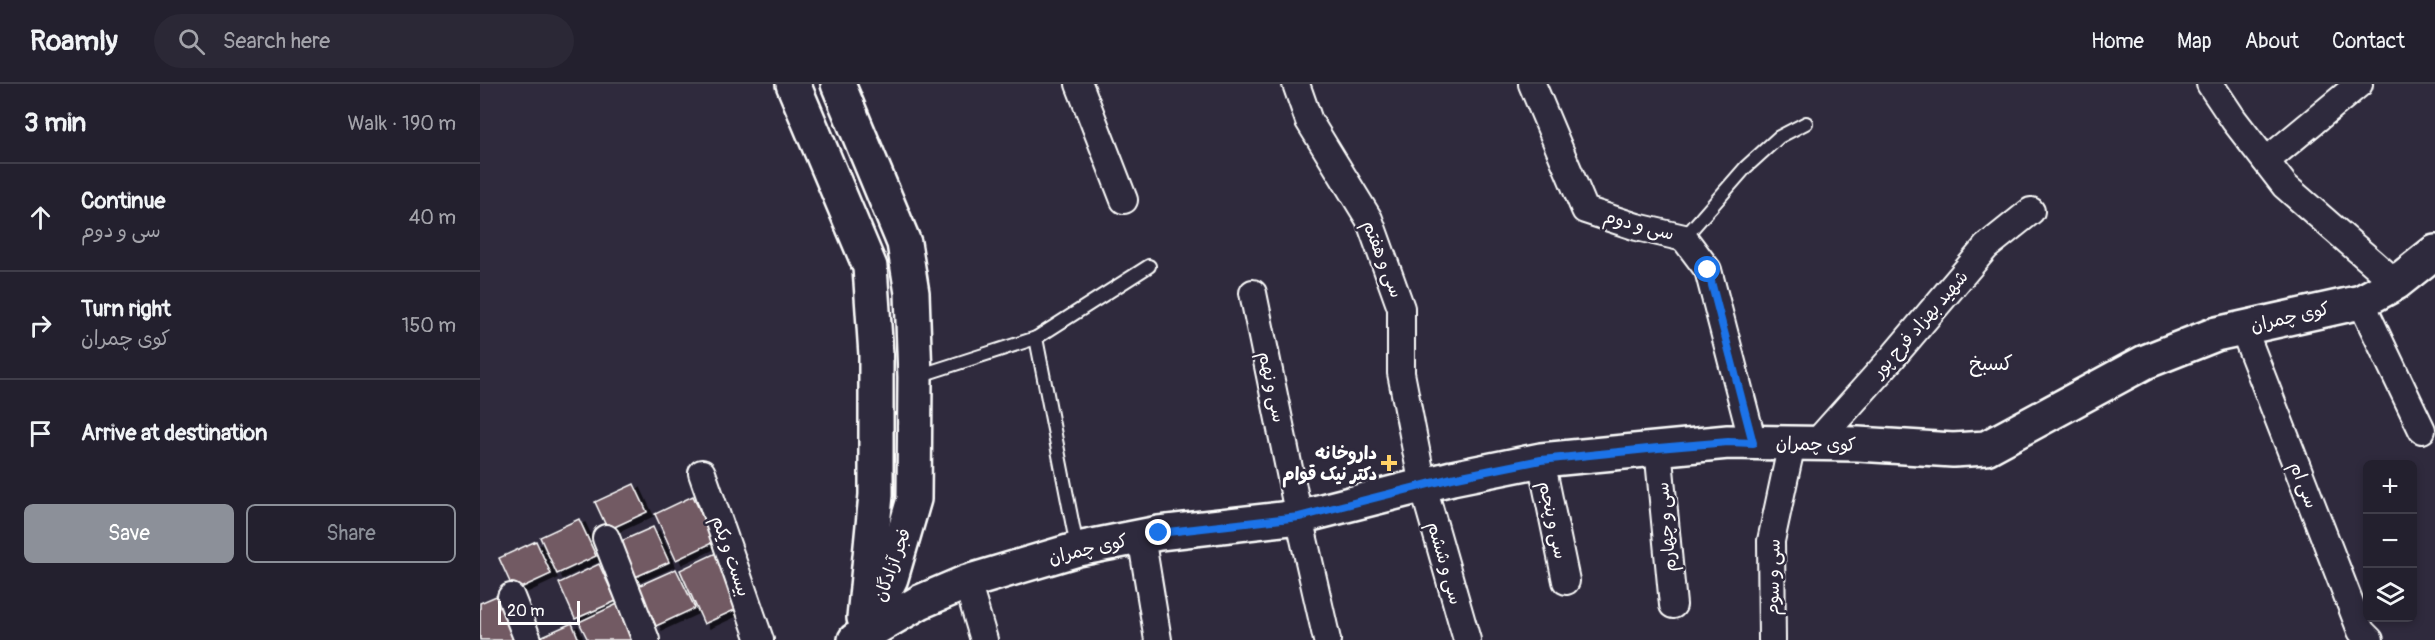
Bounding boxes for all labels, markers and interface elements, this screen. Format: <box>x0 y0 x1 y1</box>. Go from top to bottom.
search box <box>154 14 574 68</box>
text: Roamly <box>30 24 118 59</box>
icon: search <box>175 25 208 58</box>
text: Search here <box>223 27 330 55</box>
text: Home <box>2091 28 2144 55</box>
text: Map <box>2177 28 2212 55</box>
text: About <box>2245 28 2299 55</box>
text: Contact <box>2332 28 2405 55</box>
text: 3 min <box>24 107 86 139</box>
text: Walk · 190 m <box>348 111 456 136</box>
text: Continue <box>81 187 165 215</box>
icon: ahead <box>24 201 57 234</box>
text: 40 m <box>409 205 456 230</box>
street label: سی و دوم <box>1601 205 1677 248</box>
street label: سی و هفتم <box>1355 217 1408 302</box>
text: سی و دوم <box>81 218 161 243</box>
route start <box>1694 256 1720 282</box>
street label: شهید بهزاد فرح پور <box>1866 266 1973 384</box>
text: Turn right <box>81 295 171 323</box>
street label: کوی چمران <box>2248 297 2332 338</box>
icon: right <box>24 309 57 342</box>
text: 150 m <box>402 313 456 338</box>
text: کوی چمران <box>81 326 170 351</box>
street label: سی و نهم <box>1251 350 1290 425</box>
district label: کسبخ <box>1969 351 2013 377</box>
icon: arrive <box>24 417 57 450</box>
text: Arrive at destination <box>81 419 267 447</box>
street label: کوی چمران <box>1776 432 1857 457</box>
place label: داروخانه دکتر نیک قوام <box>1282 442 1377 488</box>
marker: داروخانه دکتر نیک قوام <box>1382 456 1396 470</box>
street label: سی ام <box>2282 459 2323 512</box>
map controls <box>2363 460 2417 622</box>
button: + <box>2363 460 2417 514</box>
street label: سی و پنجم <box>1531 479 1572 561</box>
street label: سی و چهارم <box>1651 481 1684 573</box>
button: Save <box>24 504 234 563</box>
button: Share <box>246 504 456 563</box>
street label: بیست و یکم <box>704 513 755 600</box>
button: − <box>2363 514 2417 568</box>
route end <box>1145 519 1171 545</box>
street label: سی و ششم <box>1420 519 1467 608</box>
street label: فجر آزادگان <box>869 525 916 605</box>
street label: کوی چمران <box>1046 529 1130 570</box>
street label: سی و سوم <box>1761 538 1788 616</box>
button: layers <box>2363 568 2417 622</box>
scale bar <box>498 598 580 626</box>
text: 20 m <box>507 601 545 621</box>

